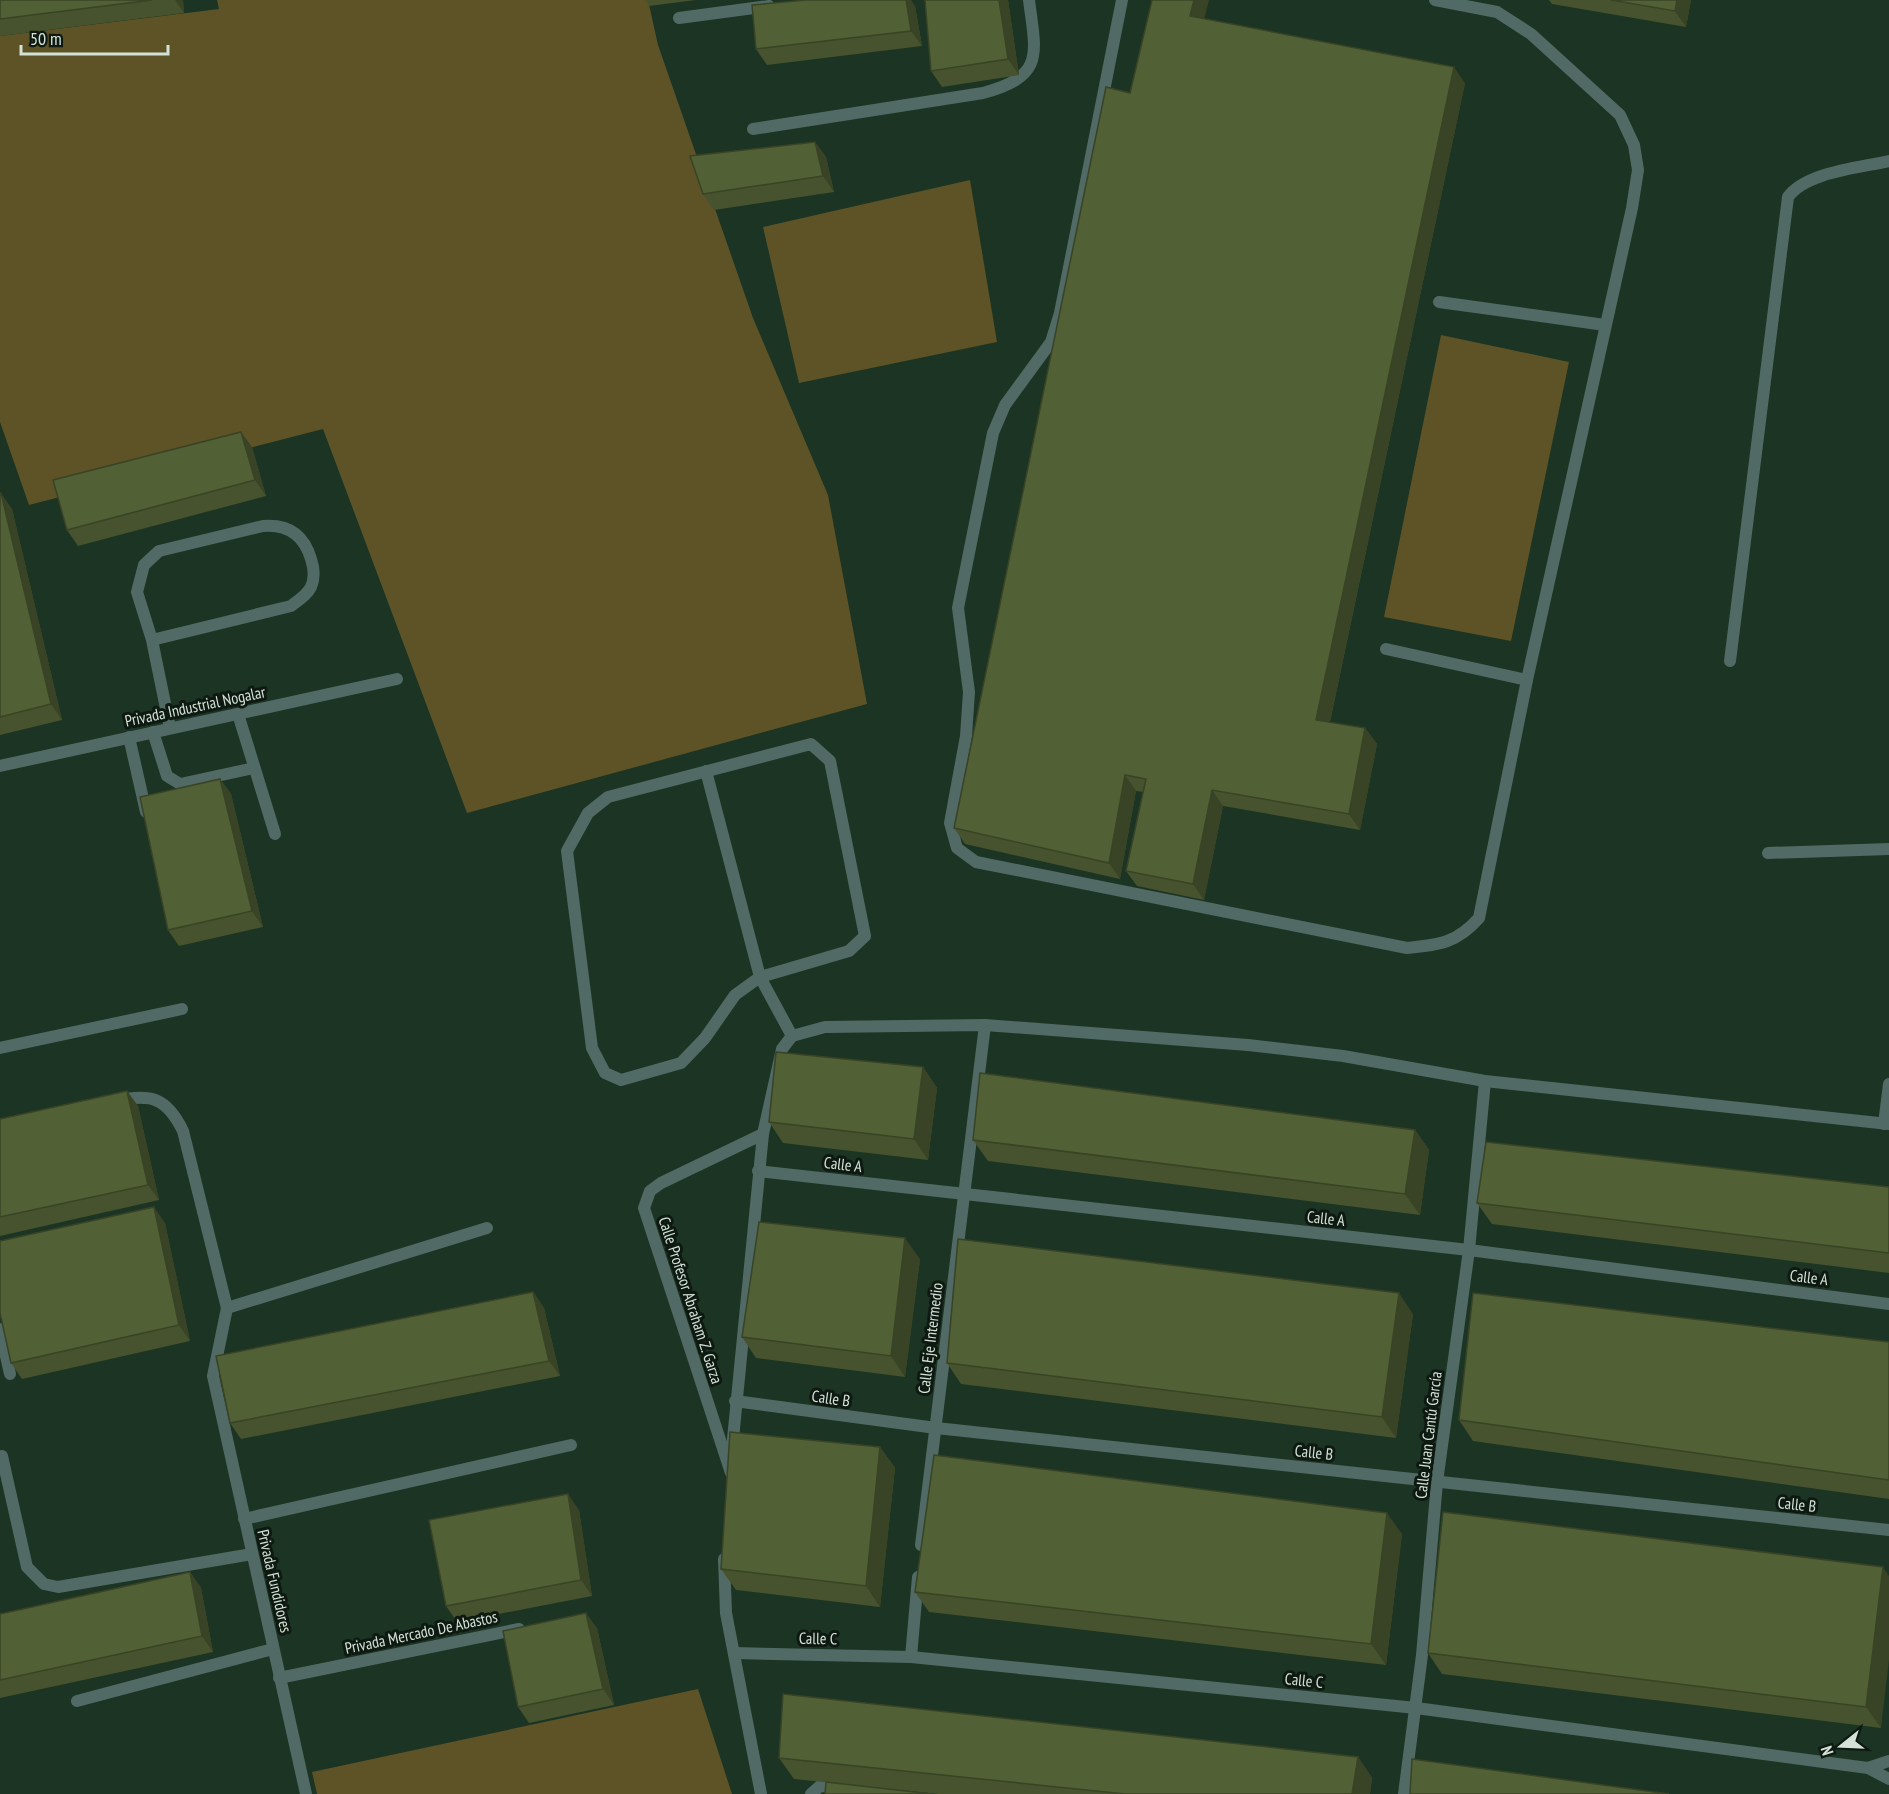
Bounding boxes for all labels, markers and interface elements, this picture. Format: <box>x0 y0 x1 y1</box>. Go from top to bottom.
scale bar <box>21 18 168 56</box>
text: 50 m <box>30 27 62 50</box>
street label: Privada Industrial Nogalar <box>123 681 268 731</box>
street label: Calle A <box>823 1152 864 1176</box>
street label: Calle A <box>1306 1206 1346 1230</box>
street label: Calle Profesor Abraham Z. Garza <box>655 1214 727 1386</box>
street label: Calle A <box>1789 1265 1830 1289</box>
street label: Calle Eje Intermedio <box>913 1281 947 1395</box>
street label: Calle Juan Cantú García <box>1410 1370 1446 1500</box>
street label: Calle B <box>811 1385 851 1411</box>
street label: Calle B <box>1294 1440 1334 1464</box>
street label: Calle B <box>1777 1492 1817 1516</box>
street label: Privada Fundidores <box>253 1528 297 1634</box>
street label: Privada Mercado De Abastos <box>343 1606 499 1658</box>
street label: Calle C <box>799 1628 837 1648</box>
street label: Calle C <box>1284 1668 1324 1692</box>
north arrow <box>1811 1716 1871 1776</box>
text: N <box>1816 1743 1838 1758</box>

